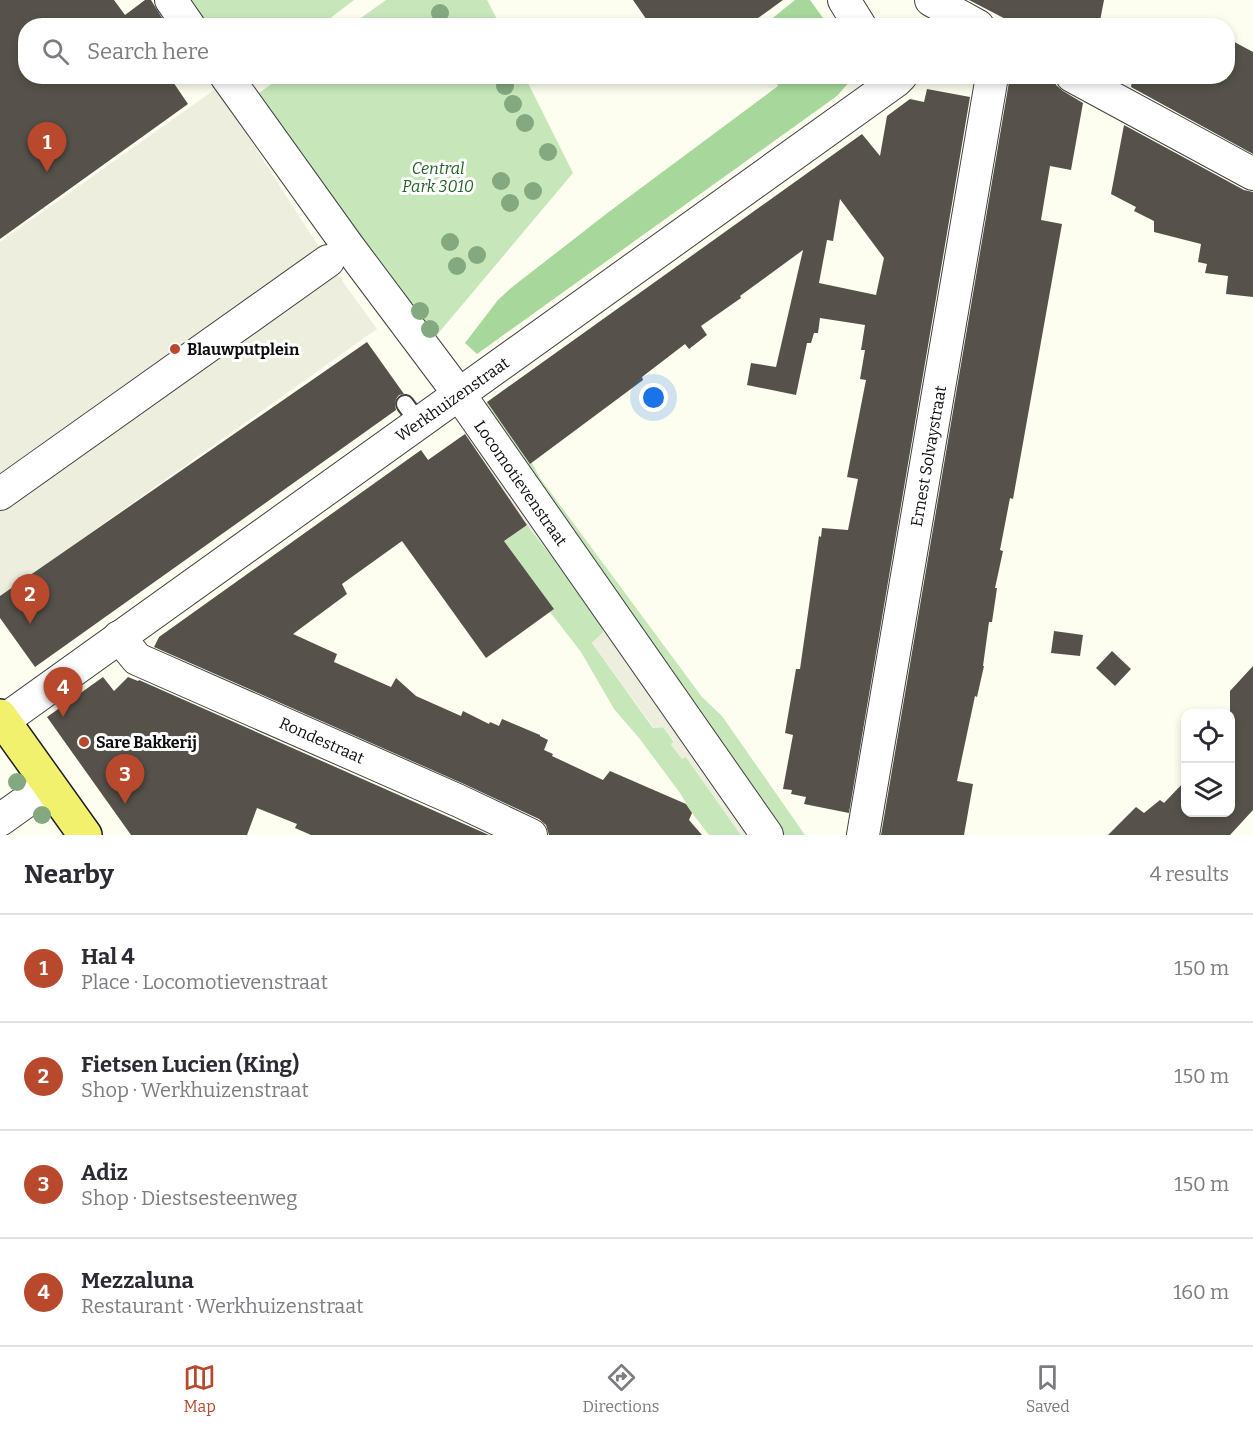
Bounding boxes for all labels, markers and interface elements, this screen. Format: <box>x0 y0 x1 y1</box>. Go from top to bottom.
search box <box>18 18 1235 84</box>
icon: search <box>39 35 72 68</box>
text: Search here <box>87 38 209 65</box>
pin: 1 <box>28 122 66 172</box>
park label: Central Park 3010 <box>402 159 474 196</box>
place label: Blauwputplein <box>187 340 300 359</box>
marker: Blauwputplein <box>168 342 182 356</box>
street label: Werkhuizenstraat <box>392 353 513 446</box>
your location <box>639 383 668 412</box>
street label: Ernest Solvaystraat <box>907 384 950 528</box>
street label: Locomotievenstraat <box>470 417 571 550</box>
pin: 2 <box>10 574 50 624</box>
pin: 4 <box>44 668 82 717</box>
map controls <box>1181 709 1235 817</box>
button: locate <box>1181 709 1235 763</box>
street label: Rondestraat <box>276 713 367 768</box>
place label: Sare Bakkerij <box>96 733 197 752</box>
marker: Sare Bakkerij <box>77 735 91 749</box>
pin: 3 <box>106 754 144 804</box>
button: layers <box>1181 763 1235 817</box>
text: Nearby <box>24 859 114 890</box>
text: 4 results <box>1150 862 1229 886</box>
text: Hal 4 <box>81 943 135 970</box>
text: 1 <box>39 956 48 980</box>
text: 150 m <box>1174 956 1229 980</box>
text: Place · Locomotievenstraat <box>81 970 328 994</box>
text: Fietsen Lucien (King) <box>81 1051 299 1078</box>
text: 2 <box>38 1064 49 1088</box>
text: 150 m <box>1174 1064 1229 1088</box>
text: Shop · Werkhuizenstraat <box>81 1078 309 1102</box>
text: Adiz <box>81 1159 128 1186</box>
text: 3 <box>38 1172 49 1196</box>
text: 150 m <box>1174 1172 1229 1196</box>
text: Shop · Diestsesteenweg <box>81 1186 297 1210</box>
text: Mezzaluna <box>81 1267 194 1294</box>
text: 4 <box>37 1280 50 1304</box>
text: 160 m <box>1173 1280 1229 1304</box>
text: Restaurant · Werkhuizenstraat <box>81 1294 363 1318</box>
tab: Map <box>183 1361 216 1416</box>
tab: Directions <box>583 1361 660 1416</box>
tab: Saved <box>1026 1361 1070 1416</box>

